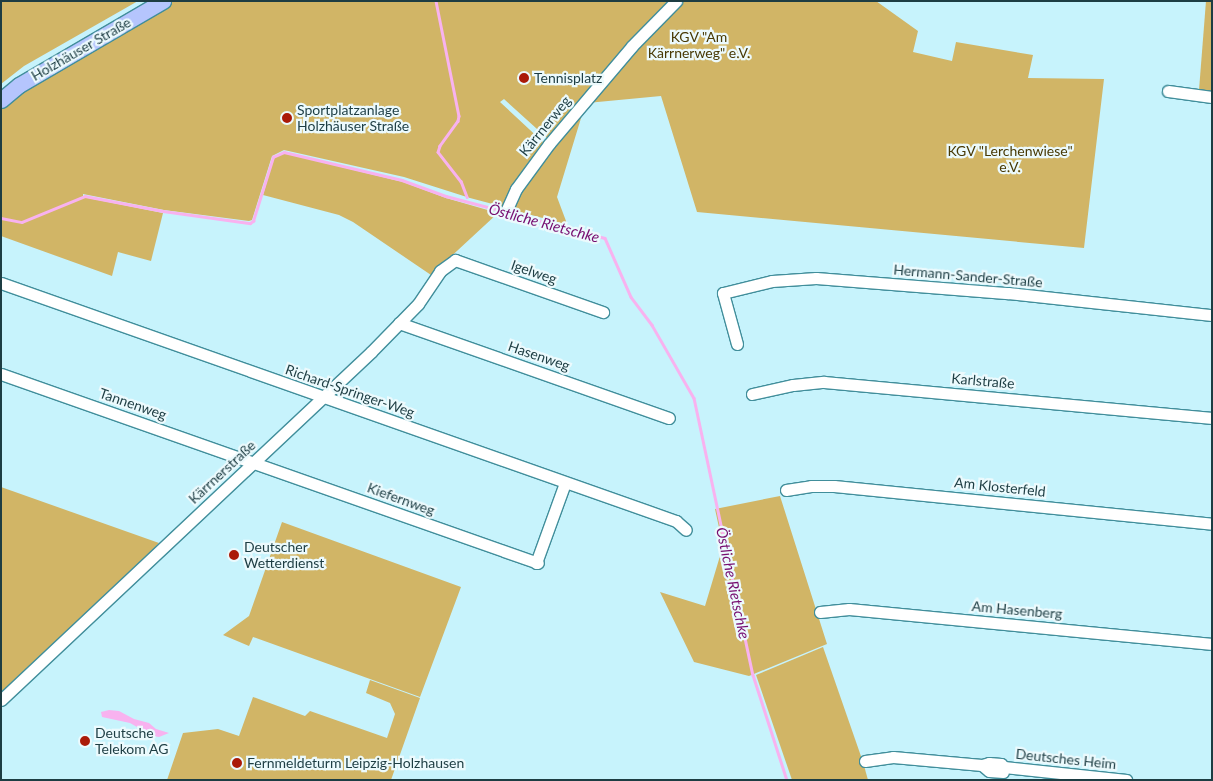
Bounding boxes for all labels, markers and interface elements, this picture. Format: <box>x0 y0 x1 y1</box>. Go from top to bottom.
street label: Holzhäuser Straße <box>28 14 134 84</box>
park label: KGV "Am Kärrnerweg" e.V. <box>648 29 750 62</box>
place label: Tennisplatz <box>534 70 602 86</box>
marker: Tennisplatz <box>518 72 530 84</box>
street label: Kärrnerweg <box>516 93 574 159</box>
place label: Sportplatzanlage Holzhäuser Straße <box>297 102 410 134</box>
marker: Sportplatzanlage Holzhäuser Straße <box>281 112 293 124</box>
park label: KGV "Lerchenwiese" e.V. <box>947 143 1073 176</box>
water label: Östliche Rietschke <box>487 200 601 246</box>
street label: Igelweg <box>509 256 559 288</box>
street label: Hermann-Sander-Straße <box>893 261 1043 291</box>
street label: Hasenweg <box>506 338 572 374</box>
street label: Richard-Springer-Weg <box>283 361 417 421</box>
street label: Karlstraße <box>951 370 1015 392</box>
street label: Tannenweg <box>97 385 169 423</box>
street label: Kärrnerstraße <box>185 437 259 507</box>
street label: Am Klosterfeld <box>953 474 1047 500</box>
street label: Kiefernweg <box>365 479 437 519</box>
water label: Östliche Rietschke <box>712 525 754 641</box>
place label: Deutscher Wetterdienst <box>244 539 324 572</box>
marker: Deutscher Wetterdienst <box>228 549 240 561</box>
street label: Am Hasenberg <box>971 598 1063 622</box>
place label: Deutsche Telekom AG <box>95 725 169 758</box>
marker: Deutsche Telekom AG <box>79 735 91 747</box>
street label: Deutsches Heim <box>1015 745 1117 773</box>
place label: Fernmeldeturm Leipzig-Holzhausen <box>247 755 464 771</box>
marker: Fernmeldeturm Leipzig-Holzhausen <box>231 757 243 769</box>

